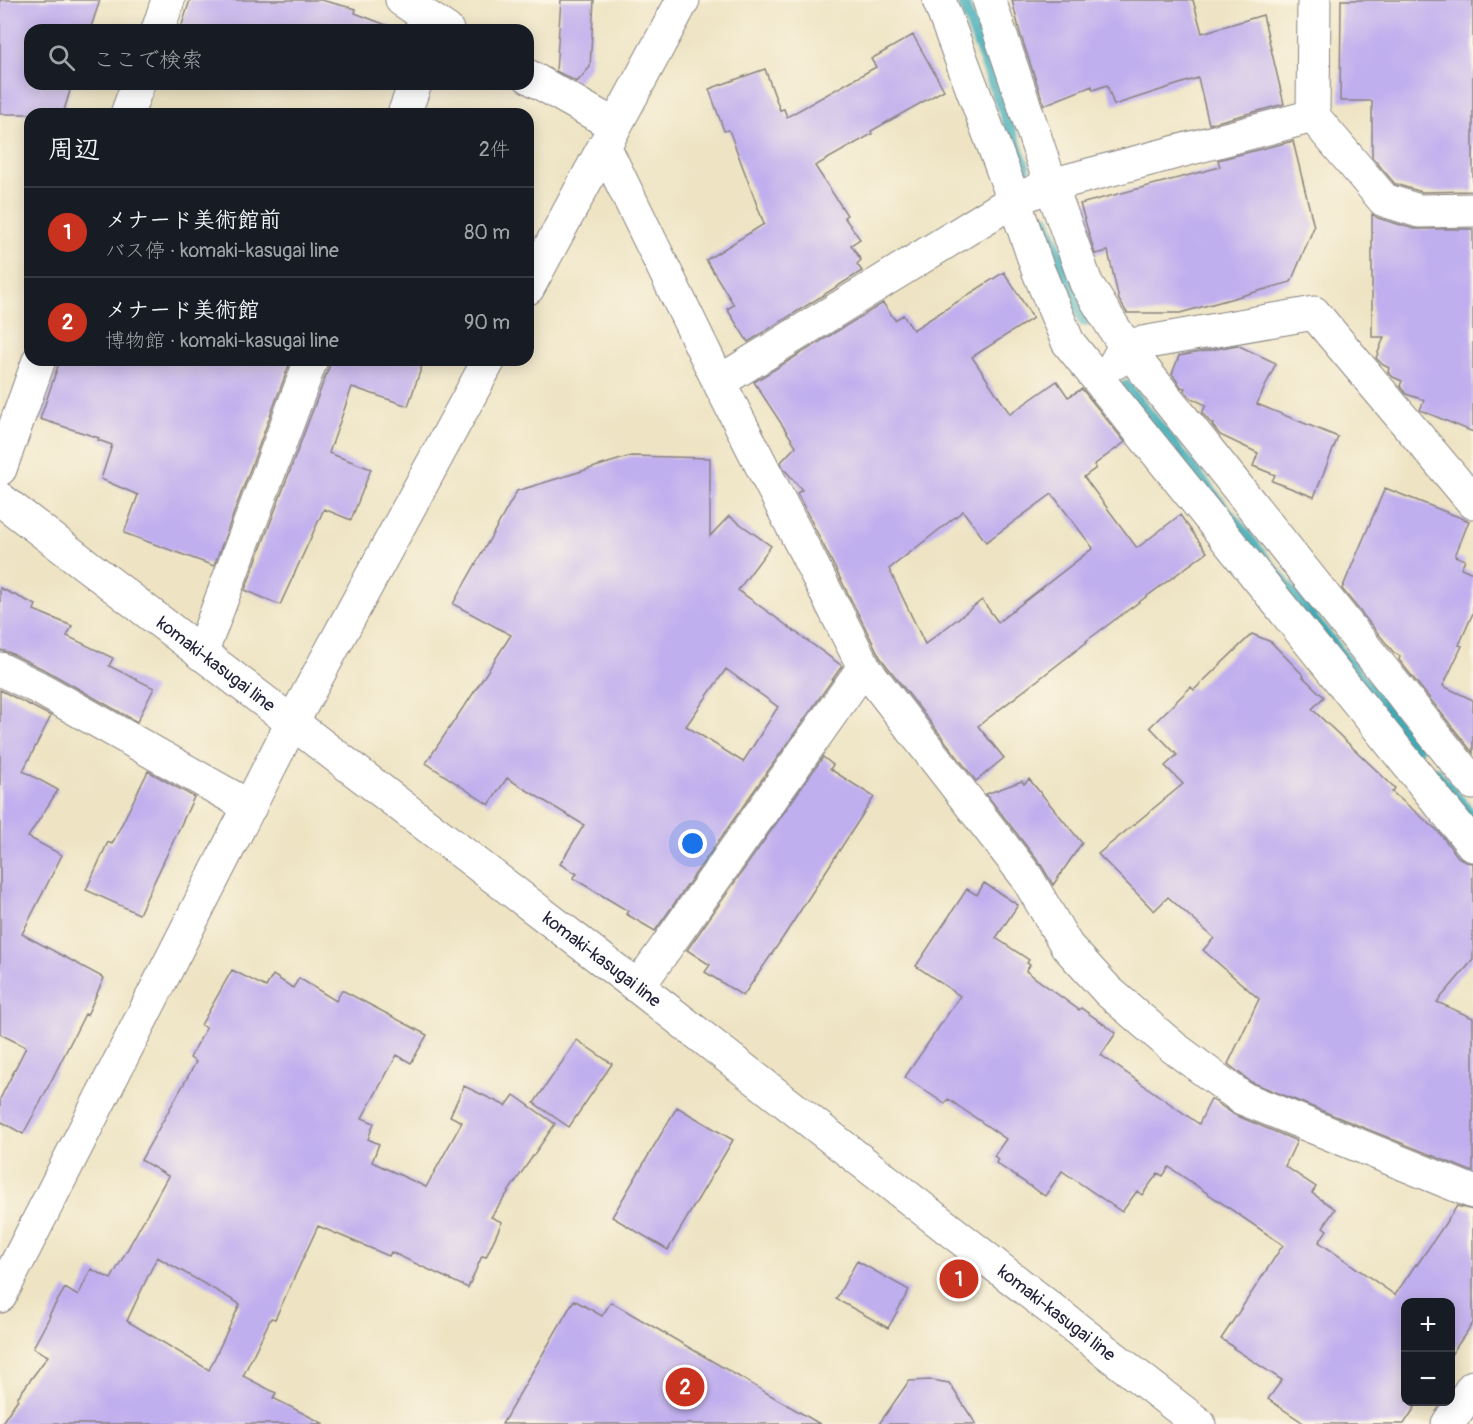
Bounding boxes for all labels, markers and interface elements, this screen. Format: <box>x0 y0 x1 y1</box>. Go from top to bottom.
search box <box>24 24 534 90</box>
icon: search <box>45 41 78 74</box>
text: ここで検索 <box>93 46 203 74</box>
text: 周辺 <box>48 134 100 166</box>
text: 2件 <box>479 137 510 162</box>
text: メナード美術館前 <box>105 206 281 234</box>
text: 1 <box>64 220 71 245</box>
text: 80 m <box>464 220 510 245</box>
text: バス停 · komaki-kasugai line <box>105 238 339 263</box>
text: メナード美術館 <box>105 296 259 324</box>
text: 2 <box>62 310 73 335</box>
text: 90 m <box>464 310 510 335</box>
text: 博物館 · komaki-kasugai line <box>105 328 339 353</box>
street label: komaki-kasugai line <box>152 612 280 717</box>
your location <box>678 829 707 858</box>
street label: komaki-kasugai line <box>538 907 666 1013</box>
pin: 1 <box>940 1256 978 1302</box>
street label: komaki-kasugai line <box>993 1261 1120 1367</box>
map controls <box>1401 1298 1455 1406</box>
button: + <box>1401 1298 1455 1352</box>
button: − <box>1401 1352 1455 1406</box>
pin: 2 <box>666 1364 704 1410</box>

